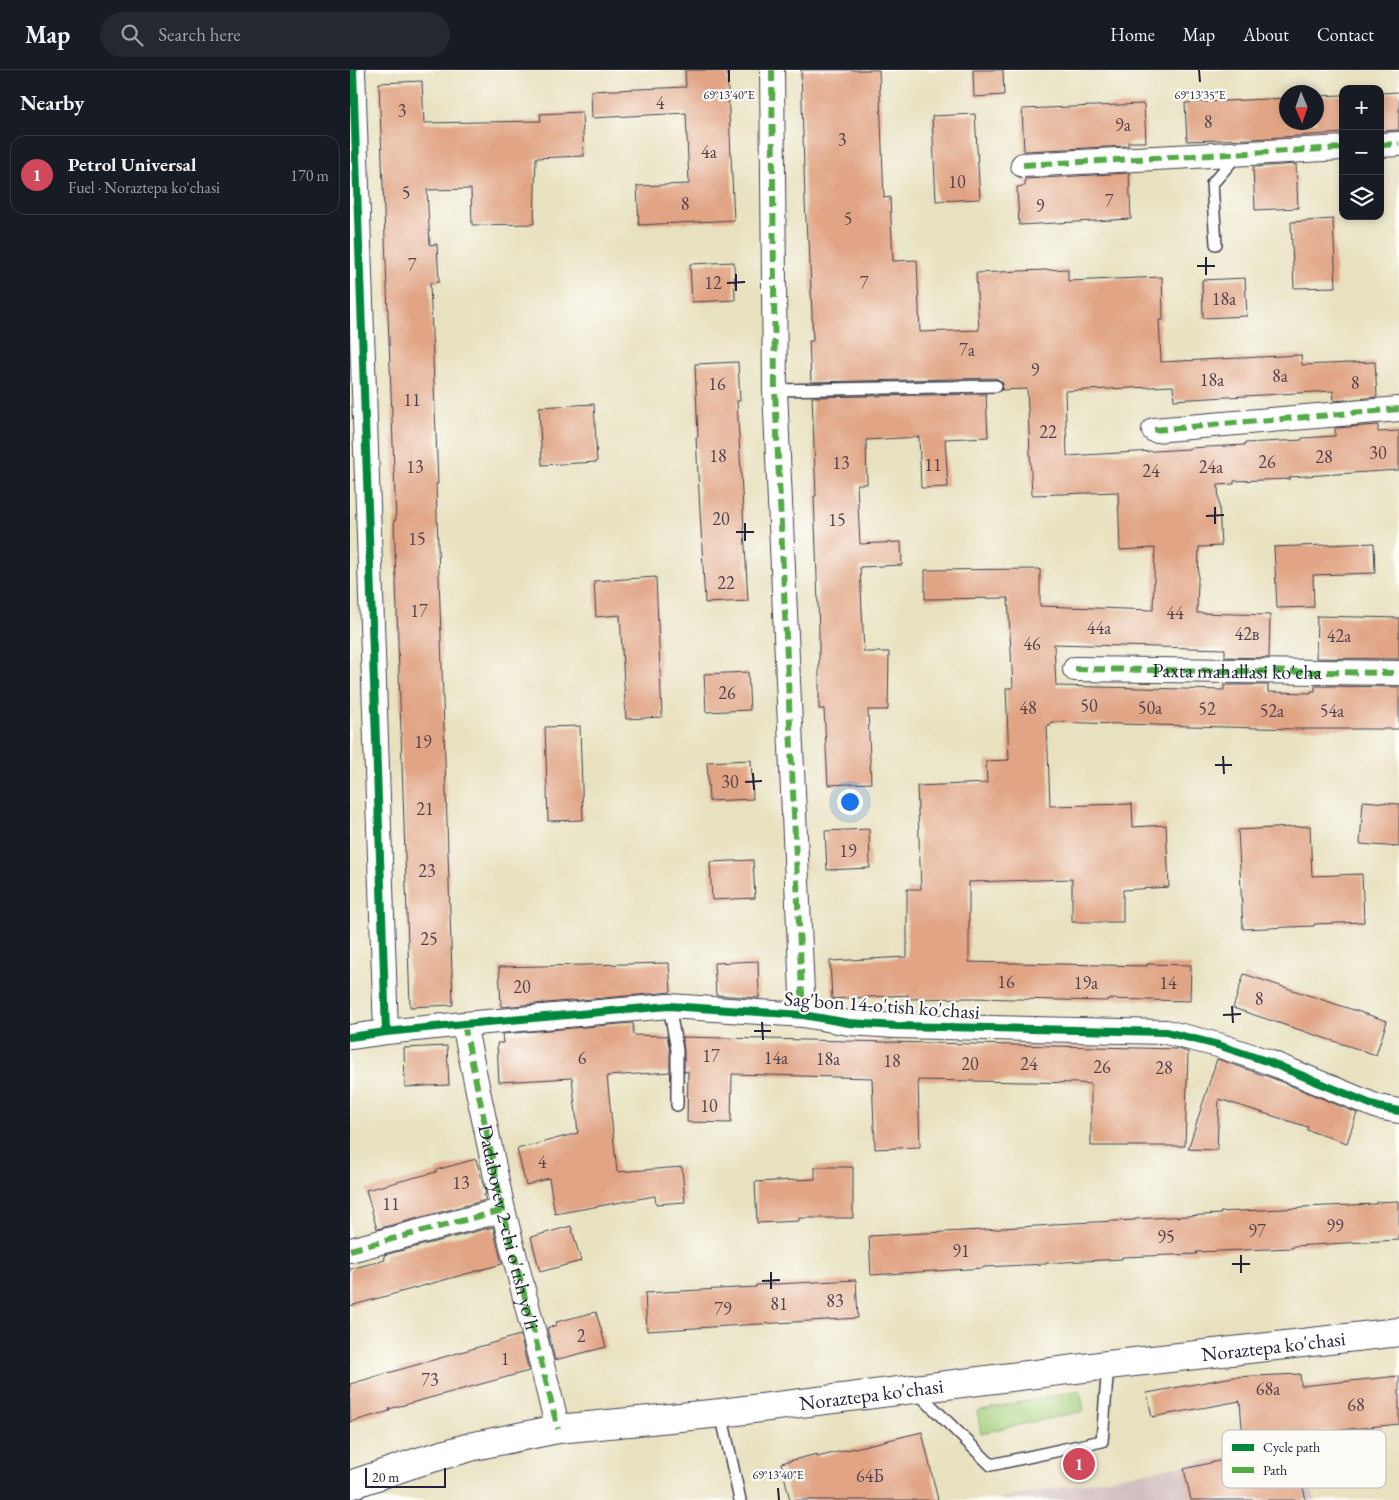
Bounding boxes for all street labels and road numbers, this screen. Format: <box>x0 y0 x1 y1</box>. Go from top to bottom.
street label: Paxta mahallasi ko'cha <box>1152 657 1322 685</box>
street label: Sag'bon 14-o'tish ko'chasi <box>783 985 981 1025</box>
street label: Dadaboyev 2-chi o'tish yo'li <box>472 1122 546 1332</box>
street label: Noraztepa ko'chasi <box>1200 1325 1347 1367</box>
street label: Noraztepa ko'chasi <box>798 1373 945 1416</box>

